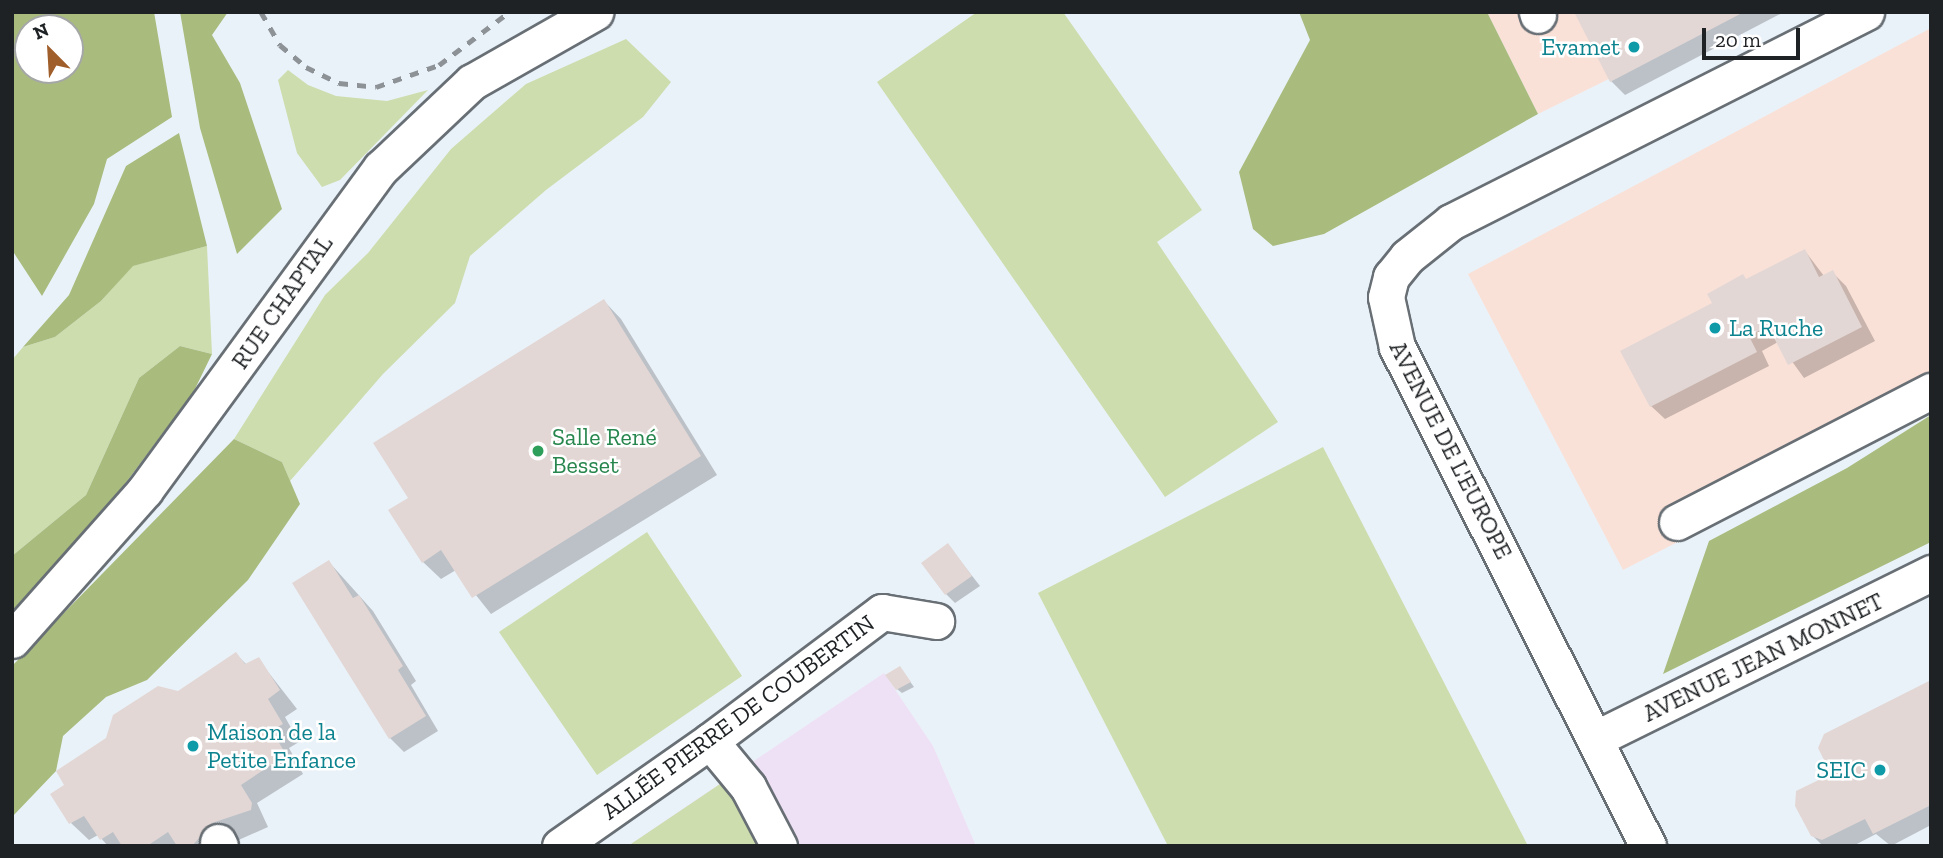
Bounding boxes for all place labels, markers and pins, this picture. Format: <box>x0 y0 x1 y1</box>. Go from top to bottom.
place label: Evamet <box>1541 33 1620 61</box>
marker: Evamet <box>1626 39 1642 55</box>
place label: La Ruche <box>1729 314 1823 342</box>
marker: La Ruche <box>1707 320 1723 336</box>
place label: Salle René Besset <box>552 423 657 479</box>
marker: Salle René Besset <box>530 443 546 459</box>
place label: Maison de la Petite Enfance <box>207 718 356 774</box>
marker: Maison de la Petite Enfance <box>185 738 201 754</box>
place label: SEIC <box>1816 756 1866 784</box>
marker: SEIC <box>1872 762 1888 778</box>

